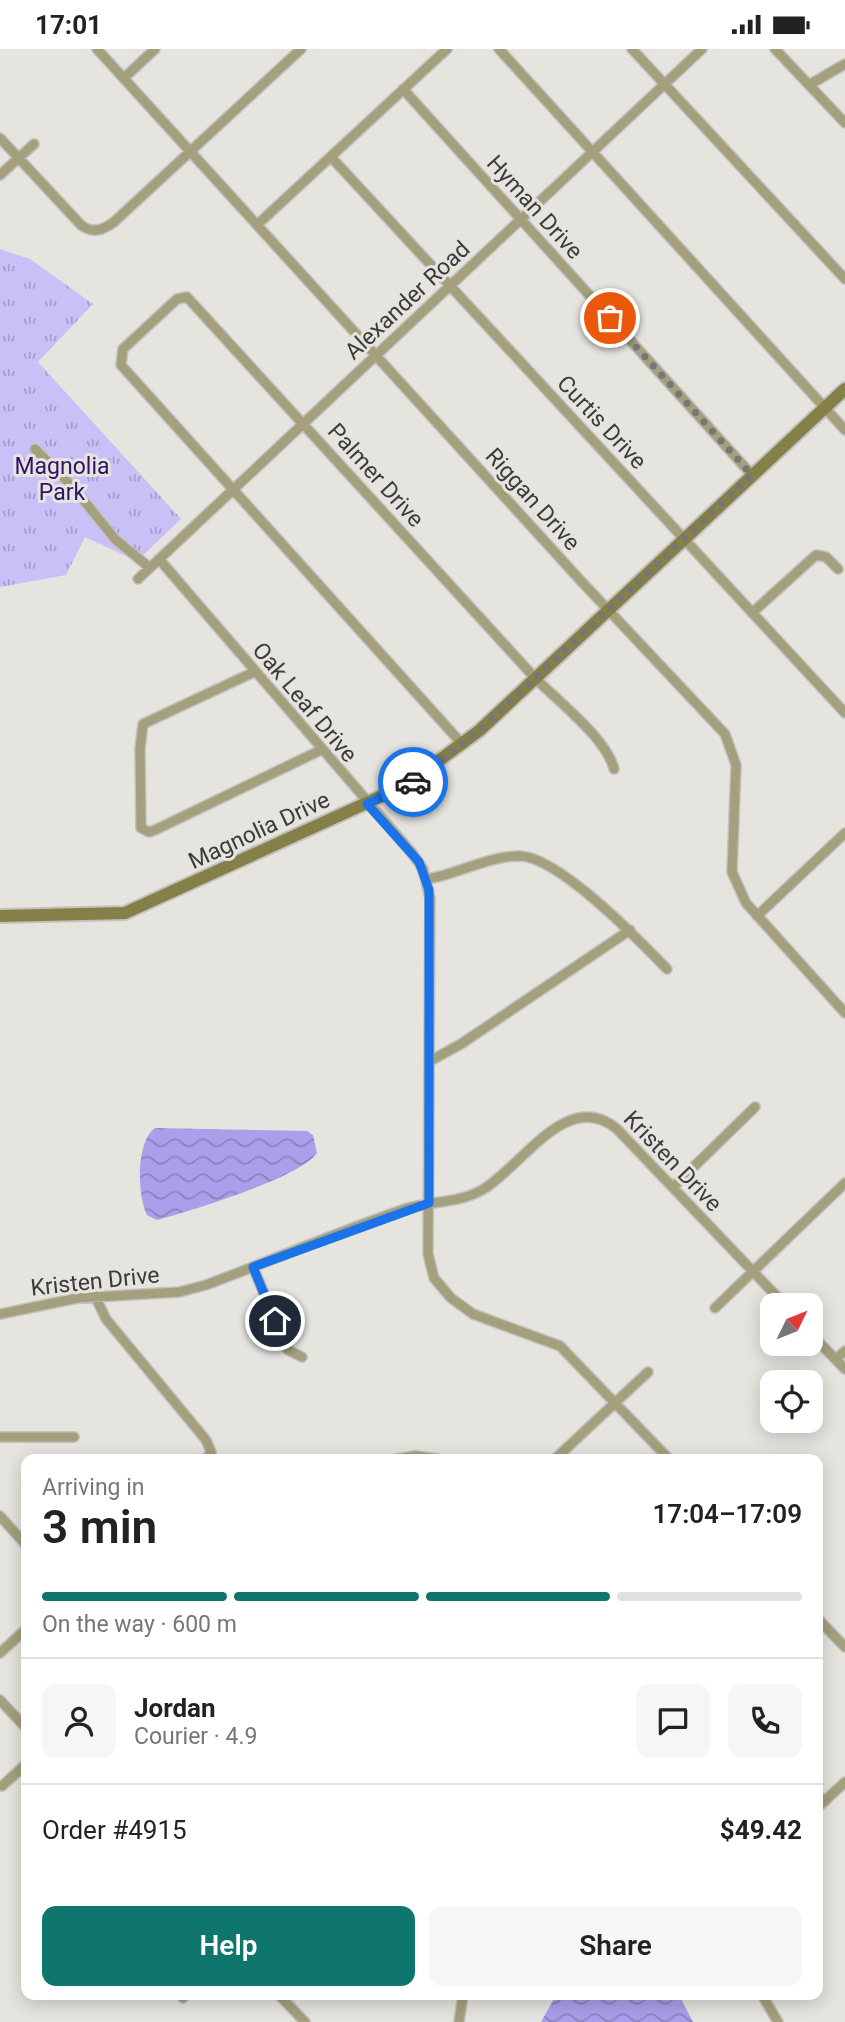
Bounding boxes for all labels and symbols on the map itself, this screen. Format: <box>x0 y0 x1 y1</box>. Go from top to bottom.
street label: Hyman Drive <box>481 150 588 265</box>
street label: Alexander Road <box>339 236 475 365</box>
pin <box>580 288 640 348</box>
street label: Curtis Drive <box>551 370 652 475</box>
street label: Palmer Drive <box>322 418 429 533</box>
street label: Riggan Drive <box>480 443 586 556</box>
park label: Magnolia Park <box>14 453 110 506</box>
street label: Oak Leaf Drive <box>247 637 363 768</box>
courier <box>378 747 448 817</box>
street label: Magnolia Drive <box>184 786 334 875</box>
street label: Kristen Drive <box>618 1105 727 1217</box>
street label: Kristen Drive <box>29 1261 161 1302</box>
pin <box>245 1291 305 1351</box>
north arrow <box>760 1293 822 1356</box>

